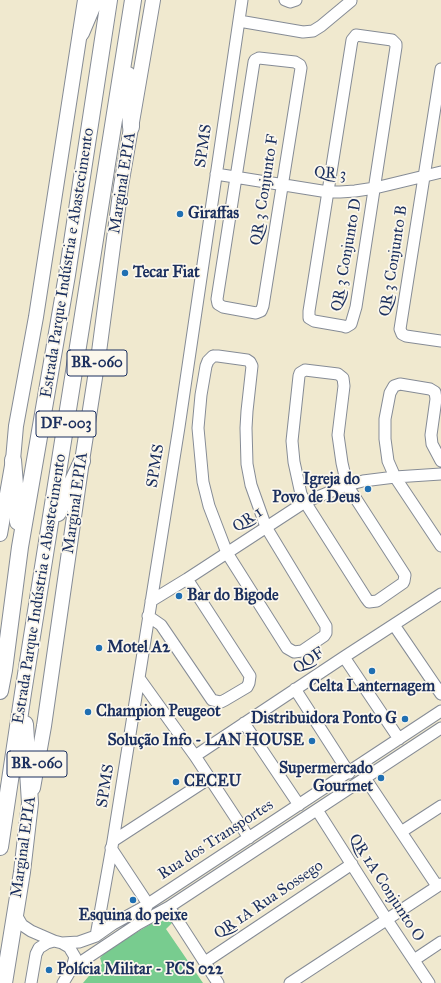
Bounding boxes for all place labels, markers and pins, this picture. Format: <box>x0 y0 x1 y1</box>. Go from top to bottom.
place label: Giraffas <box>188 204 239 224</box>
marker: Giraffas <box>175 209 185 219</box>
place label: Tecar Fiat <box>133 263 200 283</box>
marker: Tecar Fiat <box>120 268 130 278</box>
place label: Igreja do Povo de Deus <box>272 470 360 508</box>
marker: Igreja do Povo de Deus <box>363 484 373 494</box>
place label: Bar do Bigode <box>187 586 279 606</box>
marker: Bar do Bigode <box>174 591 184 601</box>
place label: Motel A2 <box>107 638 170 658</box>
marker: Motel A2 <box>94 643 104 653</box>
marker: Celta Lanternagem <box>367 666 377 676</box>
place label: Celta Lanternagem <box>309 677 435 697</box>
place label: Champion Peugeot <box>96 702 221 722</box>
marker: Champion Peugeot <box>83 707 93 717</box>
place label: Distribuidora Ponto G <box>251 709 397 729</box>
marker: Distribuidora Ponto G <box>400 714 410 724</box>
place label: Solução Info - LAN HOUSE <box>107 731 304 751</box>
marker: Solução Info - LAN HOUSE <box>307 736 317 746</box>
place label: Supermercado Gourmet <box>279 759 373 797</box>
place label: CECEU <box>184 772 241 792</box>
marker: Supermercado Gourmet <box>376 773 386 783</box>
marker: CECEU <box>171 777 181 787</box>
marker: Esquina do peixe <box>128 895 138 905</box>
place label: Esquina do peixe <box>78 906 188 926</box>
place label: Polícia Militar - PCS 022 <box>57 960 223 980</box>
marker: Polícia Militar - PCS 022 <box>44 965 54 975</box>

